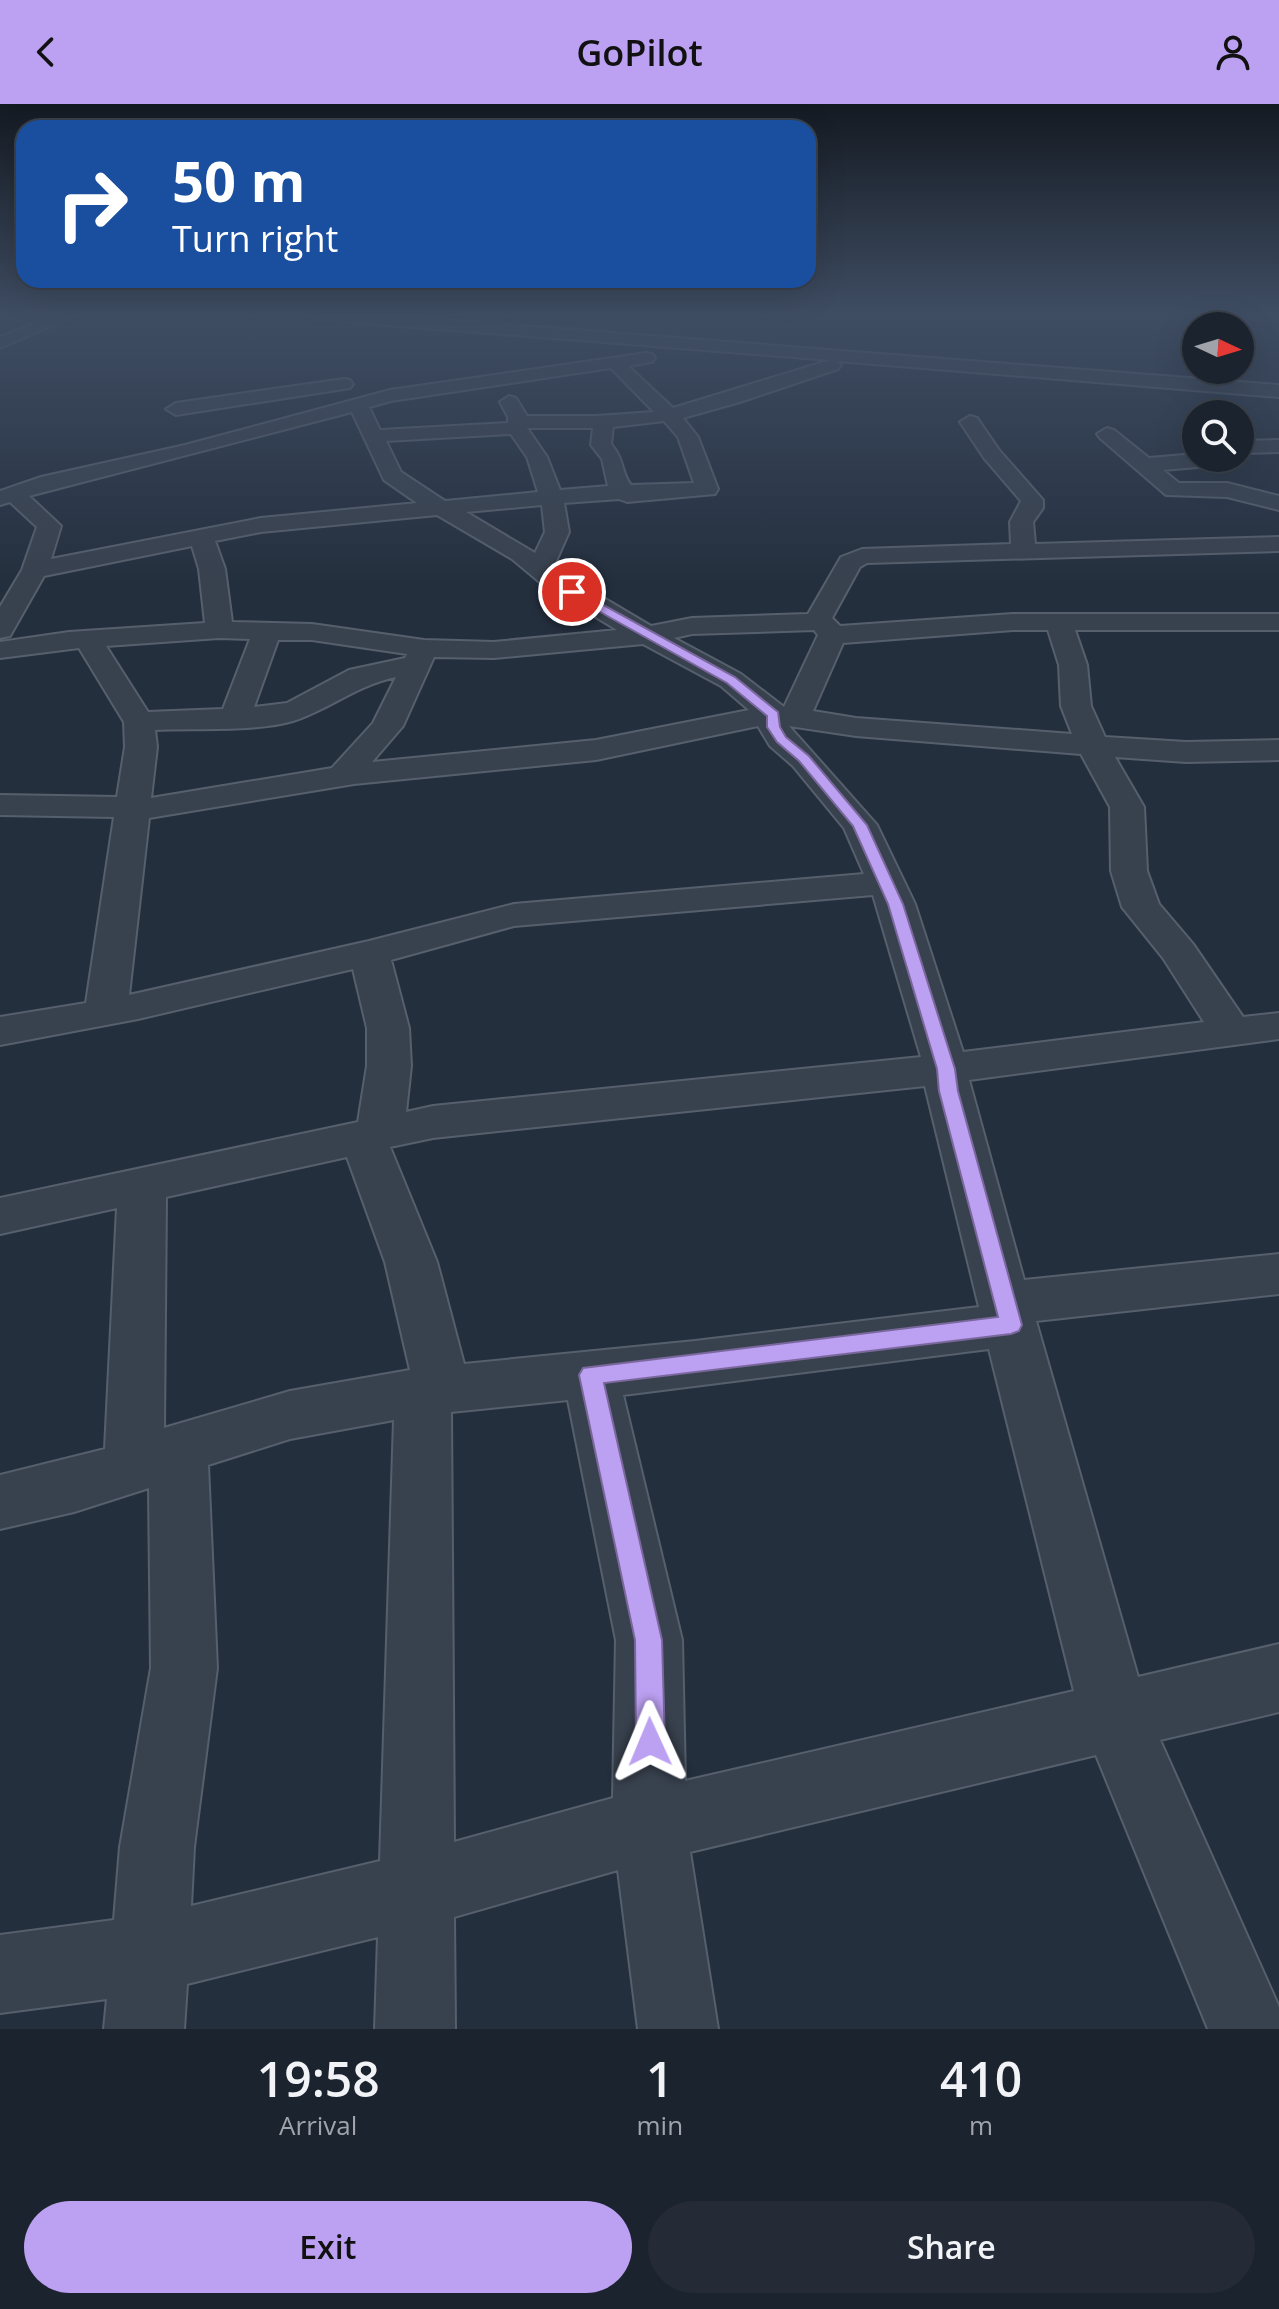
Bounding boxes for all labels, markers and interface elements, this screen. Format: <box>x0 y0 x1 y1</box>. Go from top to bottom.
text: GoPilot <box>576 28 703 77</box>
icon: back <box>24 30 68 74</box>
icon: person <box>1211 30 1255 74</box>
text: 50 m <box>172 142 306 218</box>
icon: right <box>40 152 144 256</box>
text: Turn right <box>172 214 338 263</box>
north arrow <box>1182 312 1254 384</box>
map controls <box>1182 312 1254 472</box>
button: search <box>1182 400 1254 472</box>
pin <box>538 558 606 626</box>
icon: arrive <box>550 570 594 614</box>
position arrow <box>608 1700 692 1784</box>
text: 19:58 <box>257 2046 380 2111</box>
text: 1 <box>646 2046 674 2111</box>
text: 410 <box>940 2046 1022 2111</box>
text: Arrival <box>279 2107 357 2143</box>
text: min <box>637 2107 683 2143</box>
text: m <box>969 2107 993 2143</box>
button: Exit <box>24 2201 632 2293</box>
button: Share <box>648 2201 1255 2293</box>

